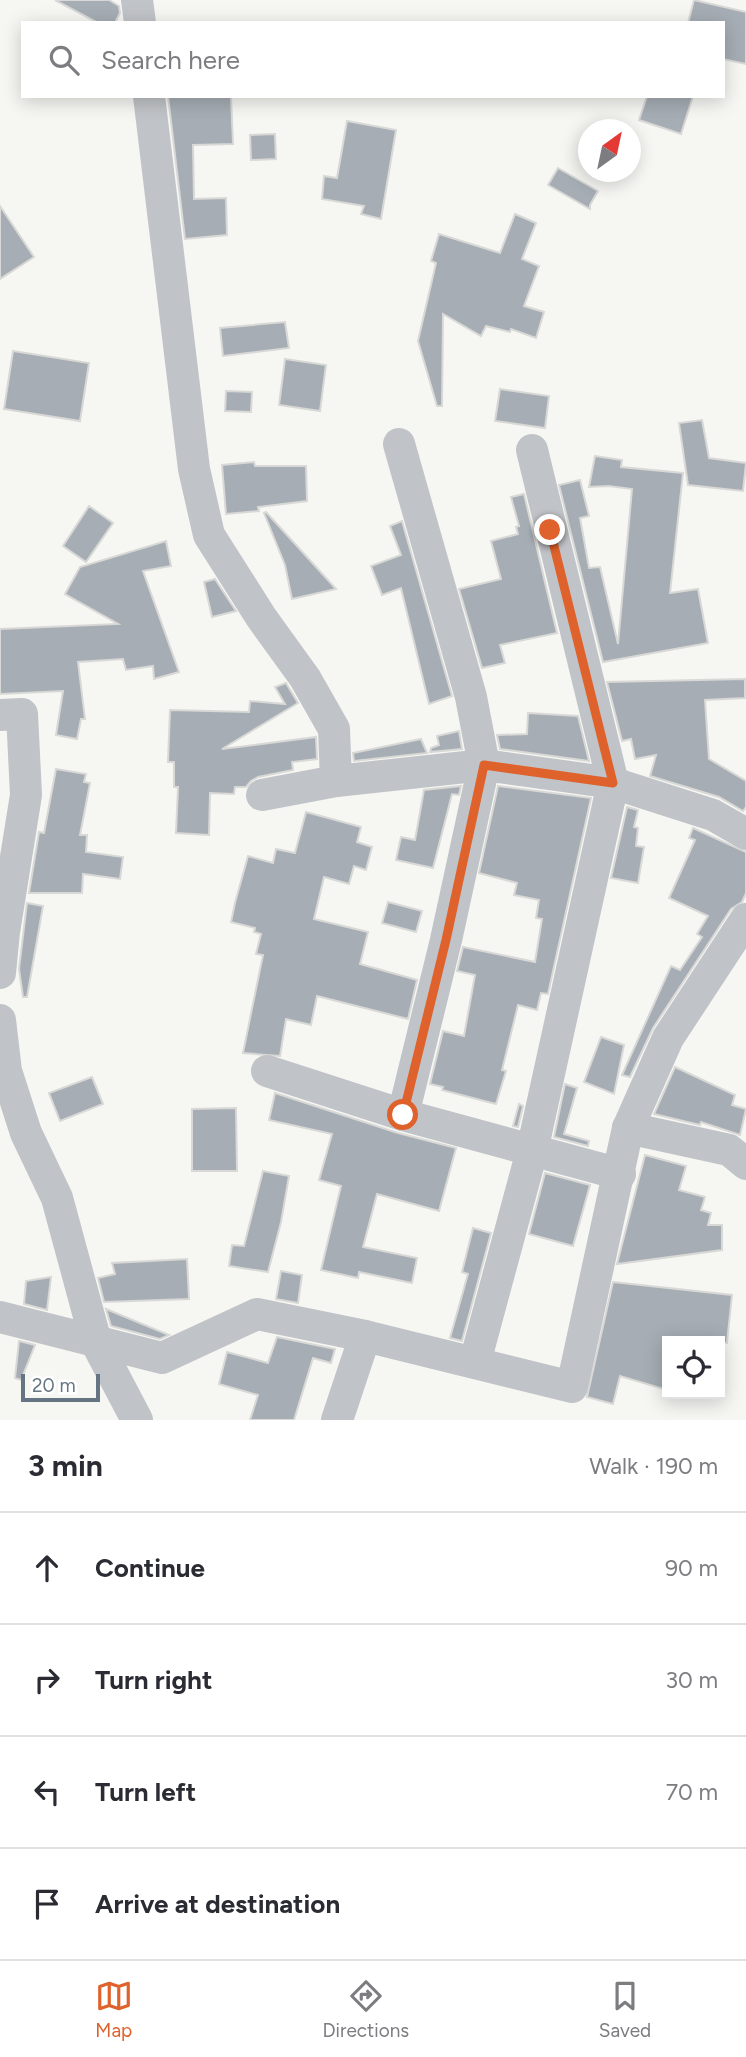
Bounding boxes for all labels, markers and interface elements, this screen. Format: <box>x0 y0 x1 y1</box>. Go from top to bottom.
search box <box>21 21 725 98</box>
icon: search <box>45 41 83 79</box>
text: Search here <box>101 44 240 76</box>
north arrow <box>578 119 641 182</box>
route end <box>534 514 565 545</box>
route start <box>387 1099 418 1130</box>
map controls <box>662 1336 725 1399</box>
button: locate <box>662 1336 725 1399</box>
scale bar <box>21 1371 100 1403</box>
text: 20 m <box>32 1374 76 1397</box>
text: 3 min <box>28 1447 103 1484</box>
text: Walk · 190 m <box>589 1452 718 1480</box>
icon: ahead <box>28 1549 66 1587</box>
text: Continue <box>95 1552 205 1584</box>
text: 90 m <box>665 1554 718 1582</box>
icon: right <box>28 1661 66 1699</box>
text: Turn right <box>95 1664 212 1696</box>
text: 30 m <box>665 1666 718 1694</box>
icon: left <box>28 1773 66 1811</box>
text: Turn left <box>95 1776 196 1808</box>
text: 70 m <box>666 1778 718 1806</box>
icon: arrive <box>28 1885 66 1923</box>
text: Arrive at destination <box>95 1888 340 1920</box>
tab: Map <box>95 1977 133 2042</box>
tab: Directions <box>322 1977 409 2042</box>
tab: Saved <box>599 1977 651 2042</box>

